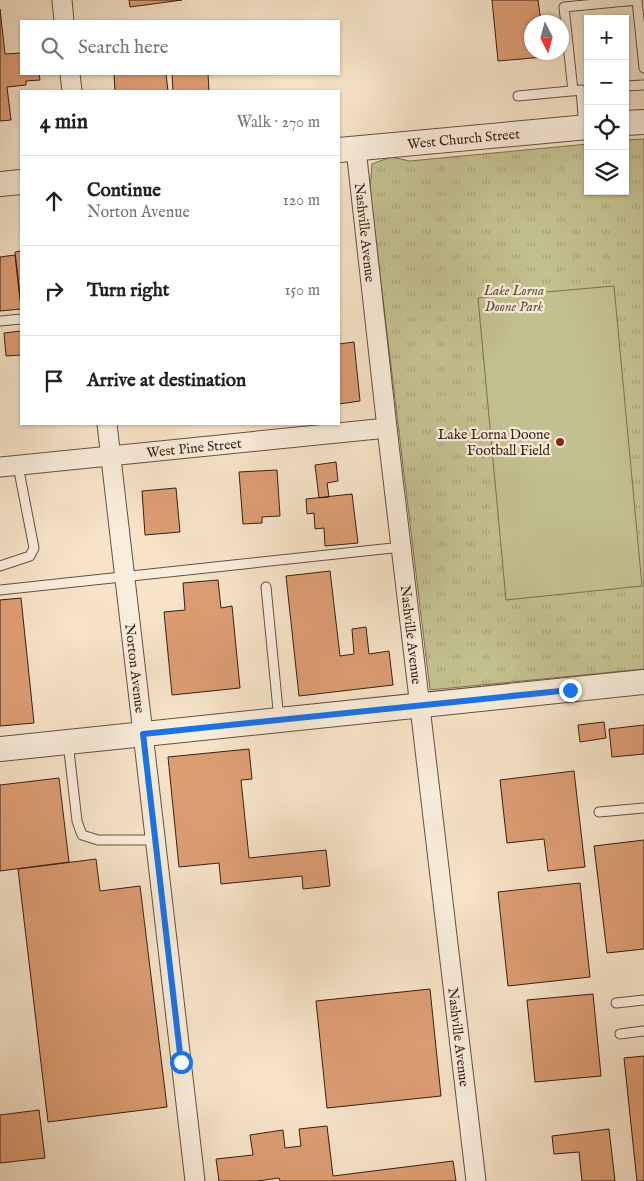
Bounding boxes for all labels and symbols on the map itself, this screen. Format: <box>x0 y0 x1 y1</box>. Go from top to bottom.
north arrow <box>524 15 569 60</box>
street label: West Church Street <box>406 125 521 154</box>
street label: Nashville Avenue <box>350 182 379 284</box>
park label: Lake Lorna Doone Park <box>483 282 544 316</box>
place label: Lake Lorna Doone Football Field <box>438 426 551 460</box>
street label: West Pine Street <box>146 435 243 462</box>
marker: Lake Lorna Doone Football Field <box>554 436 566 448</box>
street label: Nashville Avenue <box>396 584 425 686</box>
street label: Norton Avenue <box>120 623 149 715</box>
route end <box>559 679 582 702</box>
street label: Nashville Avenue <box>443 987 473 1088</box>
route start <box>170 1051 193 1074</box>

